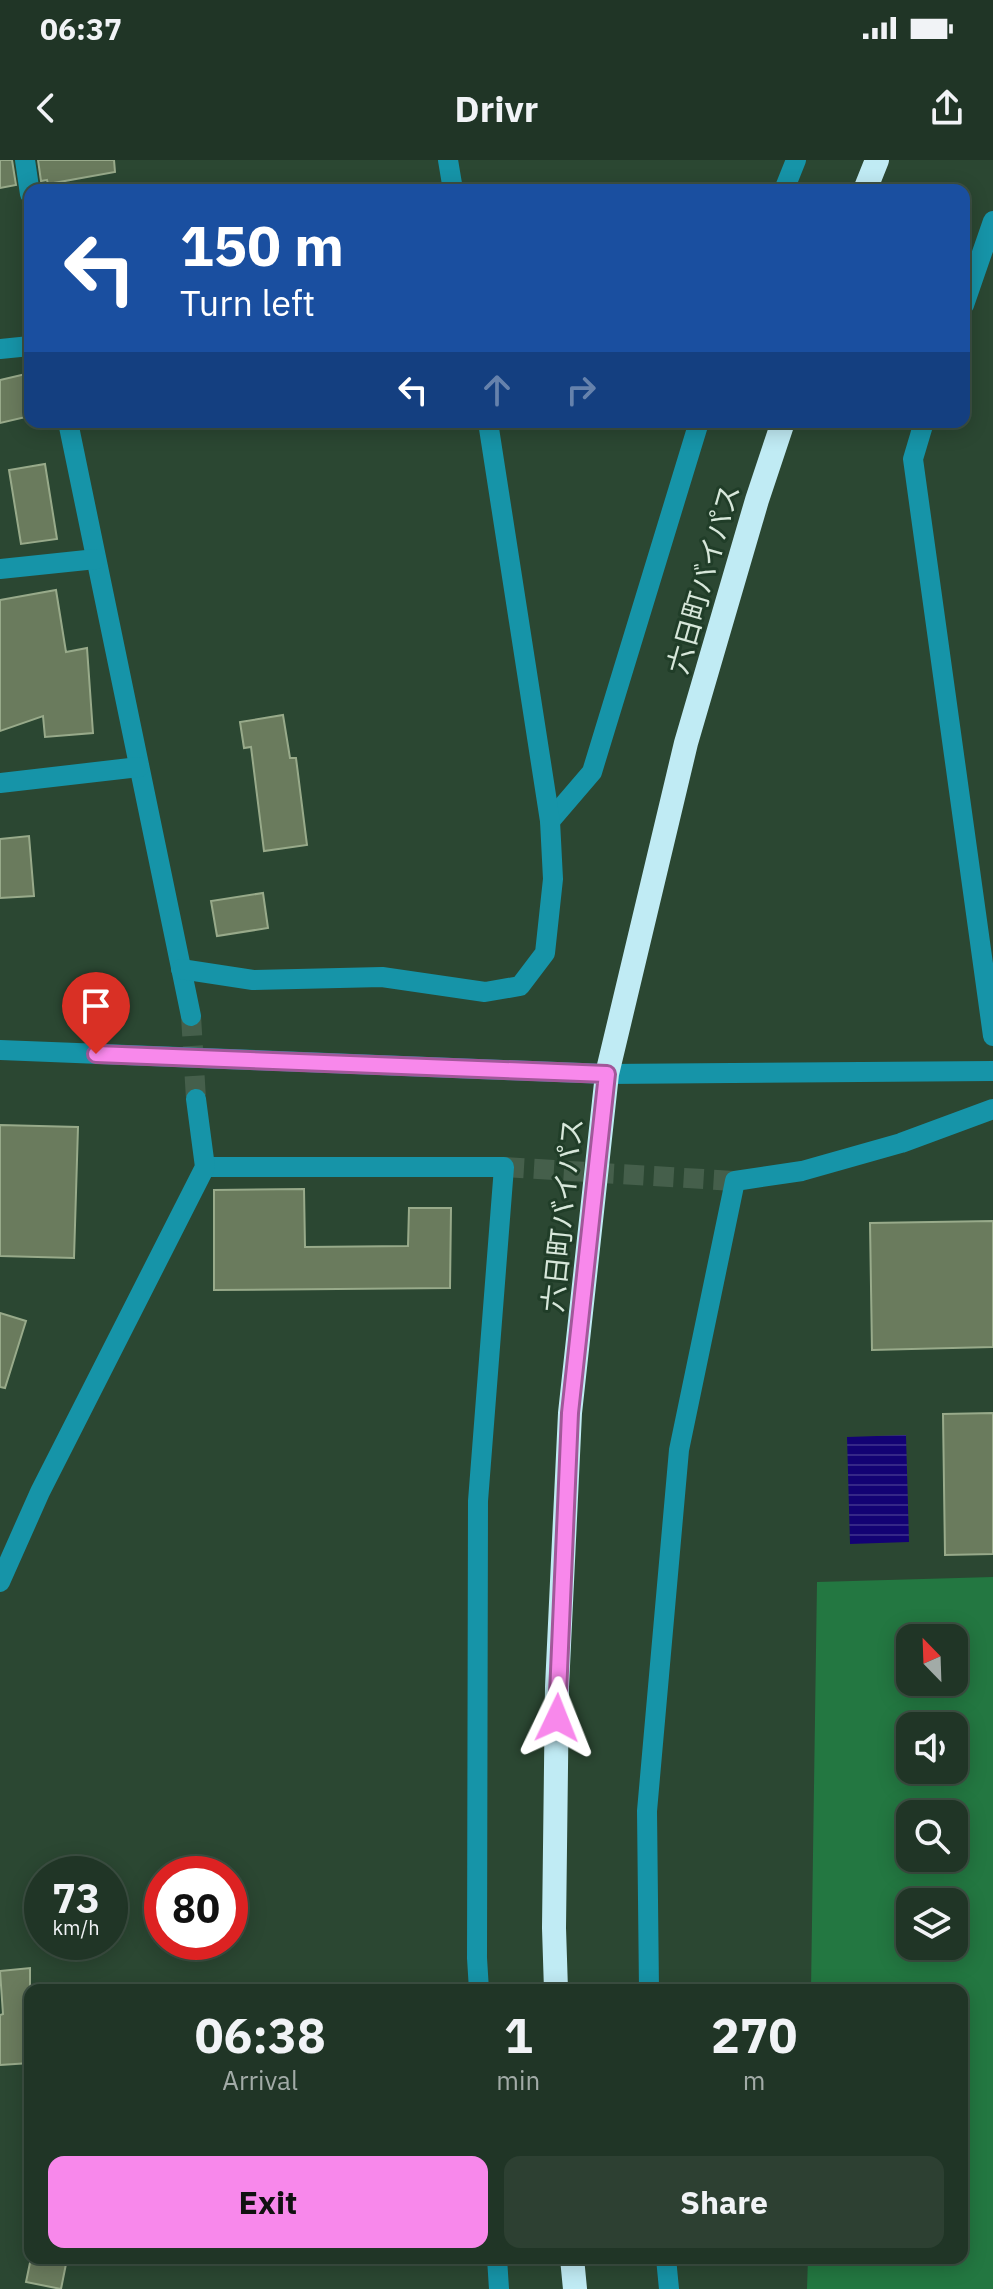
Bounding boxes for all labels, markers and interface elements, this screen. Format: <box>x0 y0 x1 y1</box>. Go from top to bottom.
text: 06:37 <box>40 9 122 48</box>
text: Drivr <box>455 85 538 132</box>
icon: back <box>24 86 68 130</box>
icon: share <box>925 86 969 130</box>
text: 150 m <box>180 209 344 281</box>
icon: left <box>48 216 152 320</box>
text: Turn left <box>180 279 315 326</box>
icon: left <box>391 368 435 412</box>
icon: ahead <box>475 368 519 412</box>
icon: right <box>559 368 603 412</box>
street label: 六日町バイパス <box>658 480 748 678</box>
pin <box>62 972 130 1054</box>
icon: arrive <box>74 984 118 1028</box>
street label: 六日町バイパス <box>533 1116 591 1314</box>
north arrow <box>896 1624 968 1696</box>
map controls <box>896 1624 968 1960</box>
position arrow <box>515 1676 599 1760</box>
button: sound <box>896 1712 968 1784</box>
button: search <box>896 1800 968 1872</box>
speed limit sign: 80 <box>144 1856 248 1960</box>
text: 73 <box>52 1872 100 1924</box>
button: layers <box>896 1888 968 1960</box>
text: km/h <box>52 1914 100 1941</box>
text: 06:38 <box>195 2004 326 2066</box>
text: 1 <box>504 2004 533 2066</box>
text: 270 <box>711 2004 797 2066</box>
text: Arrival <box>222 2063 298 2097</box>
text: min <box>496 2063 540 2097</box>
text: m <box>743 2063 765 2097</box>
button: Exit <box>48 2156 488 2248</box>
button: Share <box>504 2156 944 2248</box>

